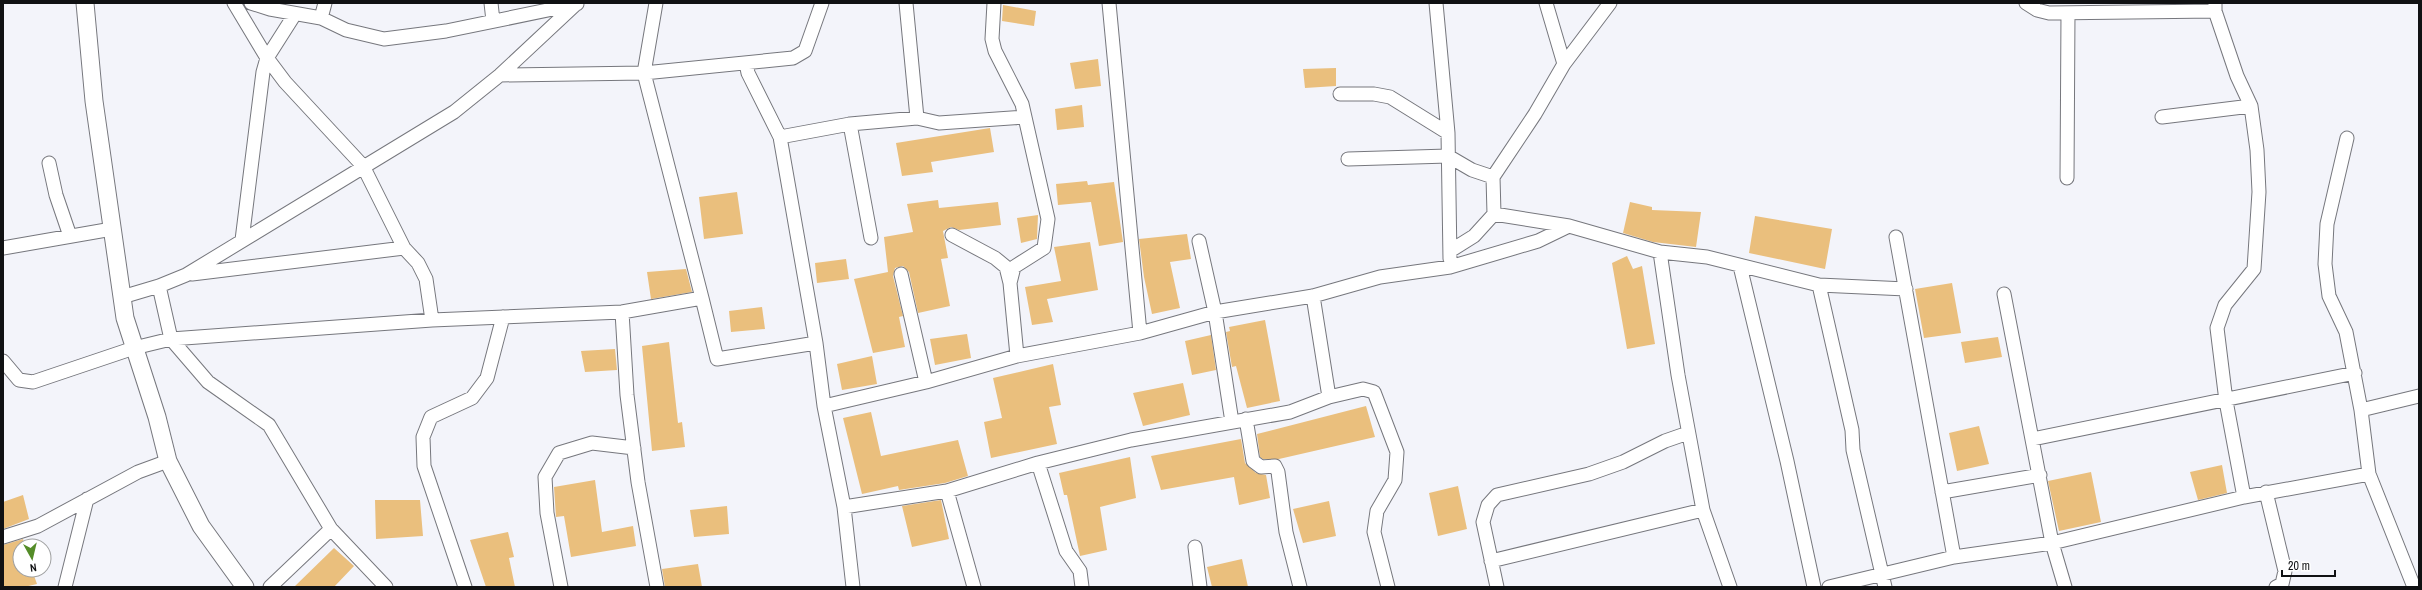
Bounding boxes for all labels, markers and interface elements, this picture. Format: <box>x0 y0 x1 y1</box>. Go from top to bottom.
north arrow <box>12 538 52 578</box>
scale bar <box>2282 552 2335 578</box>
text: 20 m <box>2288 558 2310 574</box>
text: N <box>29 561 38 575</box>

